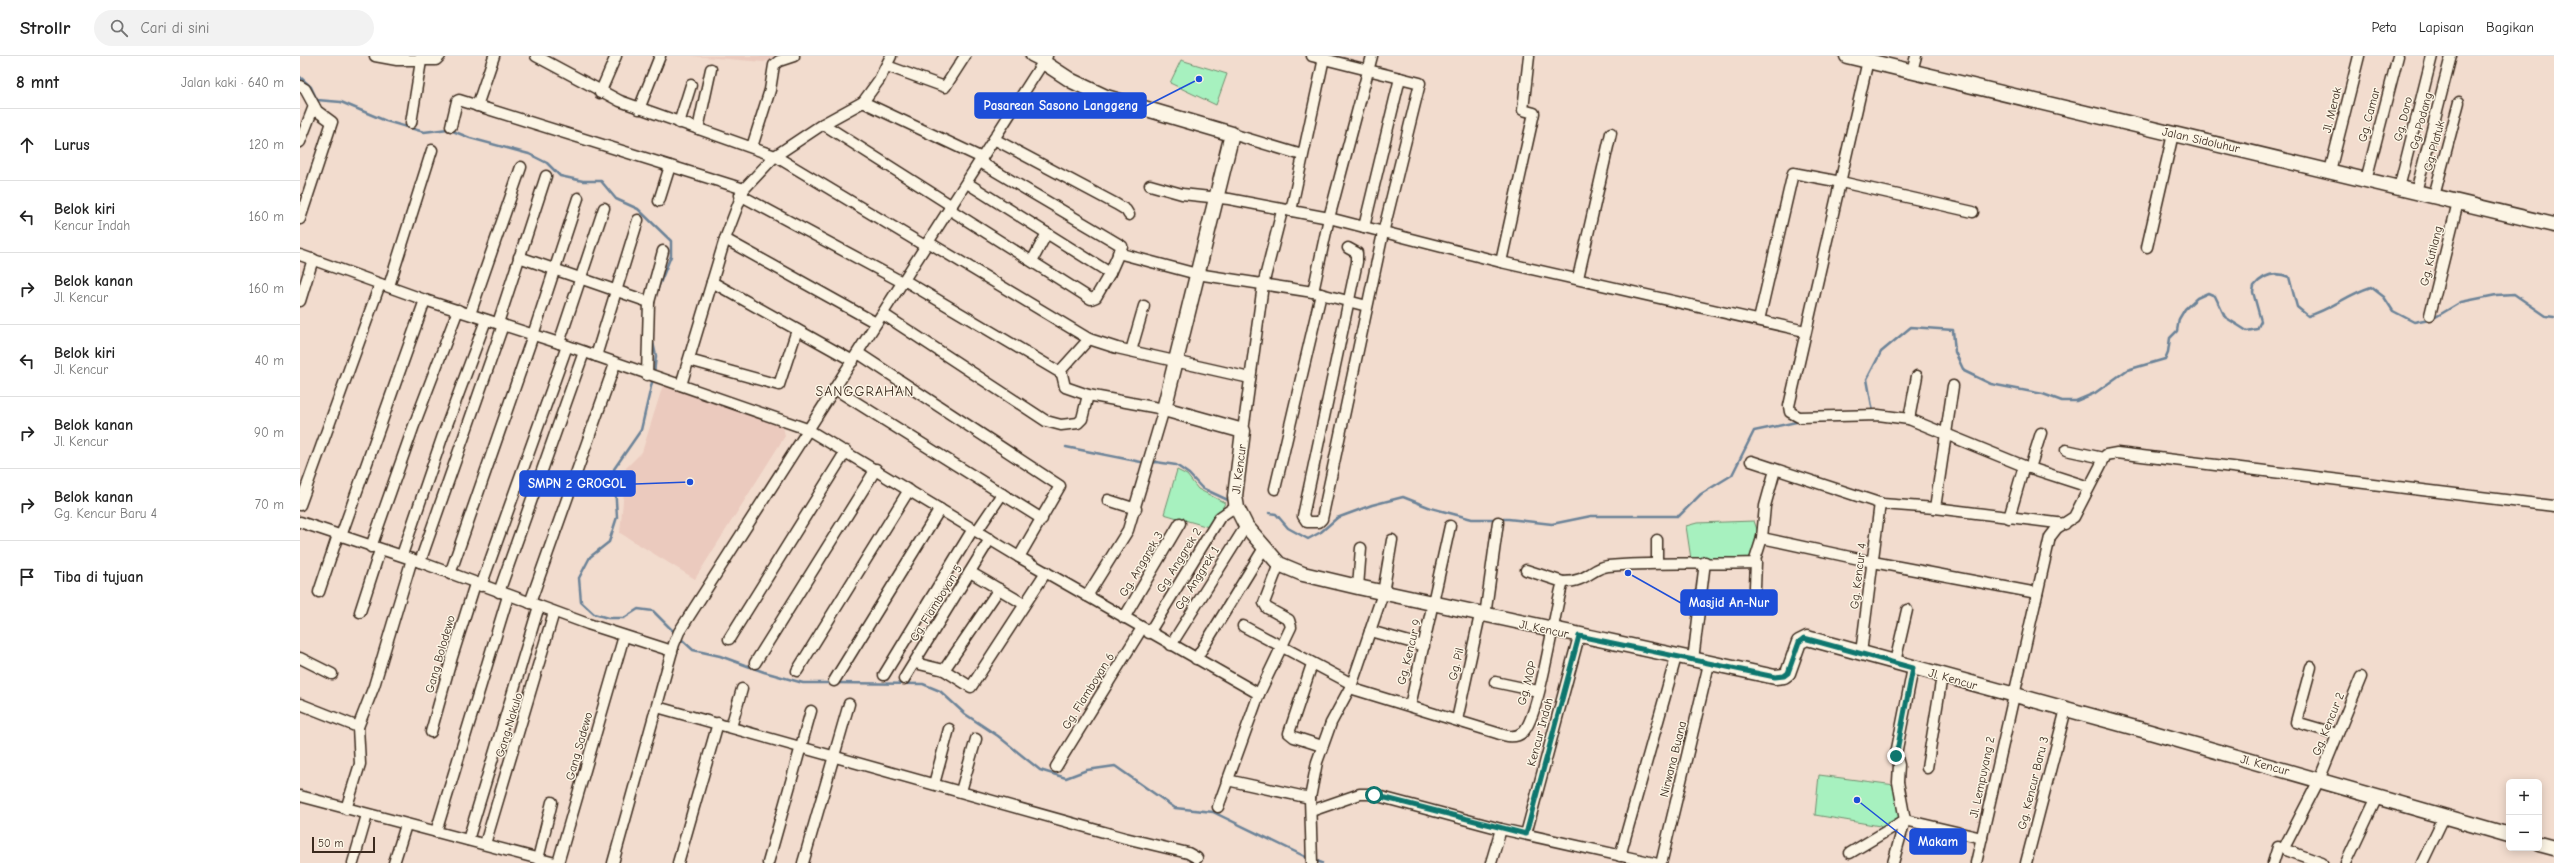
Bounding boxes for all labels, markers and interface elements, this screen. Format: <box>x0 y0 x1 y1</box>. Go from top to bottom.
search box <box>94 10 374 46</box>
text: Strollr <box>20 17 70 39</box>
icon: search <box>108 17 130 39</box>
text: Cari di sini <box>140 19 209 37</box>
text: Peta <box>2372 19 2397 36</box>
text: Lapisan <box>2419 19 2464 36</box>
text: Bagikan <box>2486 19 2534 36</box>
text: 8 mnt <box>16 73 59 92</box>
text: Jalan kaki · 640 m <box>181 75 284 90</box>
street label: Jl. Merak <box>2320 86 2344 134</box>
street label: Gg. Camar <box>2355 86 2383 143</box>
street label: Gg. Podang <box>2407 91 2435 151</box>
callout: Pasarean Sasono Langgeng <box>975 93 1146 118</box>
street label: Gg. Doro <box>2391 95 2415 143</box>
text: Pasarean Sasono Langgeng <box>984 98 1138 113</box>
street label: Gg. Platuk <box>2421 119 2448 173</box>
street label: Jalan Sidoluhur <box>2161 124 2241 156</box>
icon: ahead <box>16 134 38 156</box>
text: Lurus <box>54 136 90 154</box>
text: 120 m <box>249 137 284 152</box>
text: Belok kiri <box>54 200 115 218</box>
icon: left <box>16 206 38 228</box>
text: 160 m <box>249 209 284 224</box>
text: Kencur Indah <box>54 218 130 233</box>
street label: Gg. Kutilang <box>2417 224 2445 288</box>
text: Belok kanan <box>54 272 133 290</box>
icon: right <box>16 278 38 300</box>
text: 160 m <box>249 281 284 296</box>
text: Jl. Kencur <box>54 290 108 305</box>
text: Belok kiri <box>54 344 115 362</box>
icon: left <box>16 350 38 372</box>
text: 40 m <box>255 353 284 368</box>
text: Jl. Kencur <box>54 362 108 377</box>
district label: SANGGRAHAN <box>815 383 915 400</box>
text: Belok kanan <box>54 416 133 434</box>
icon: right <box>16 422 38 444</box>
text: 90 m <box>254 425 284 440</box>
text: Jl. Kencur <box>54 434 108 449</box>
street label: Jl. Kencur <box>1229 443 1249 495</box>
callout: SMPN 2 GROGOL <box>520 471 635 496</box>
text: SMPN 2 GROGOL <box>528 476 626 491</box>
text: Belok kanan <box>54 488 133 506</box>
icon: right <box>16 494 38 516</box>
text: 70 m <box>255 497 284 512</box>
text: Gg. Kencur Baru 4 <box>54 506 157 521</box>
street label: Gg. Anggrek 2 <box>1154 525 1204 595</box>
street label: Gg. Anggrek 3 <box>1116 529 1166 599</box>
street label: Gg. Kencur 4 <box>1847 542 1869 610</box>
street label: Gg. Anggrek 1 <box>1172 543 1222 612</box>
street label: Gg. Flamboyan 5 <box>907 562 965 644</box>
icon: arrive <box>16 566 38 588</box>
text: Tiba di tujuan <box>54 568 143 586</box>
callout: Masjid An-Nur <box>1681 590 1777 615</box>
text: Masjid An-Nur <box>1689 595 1770 610</box>
street label: Gang Bolodewo <box>422 614 458 694</box>
street label: Jl. Kencur <box>1518 617 1570 641</box>
street label: Gg. Kencur 9 <box>1394 618 1424 686</box>
street label: Gg. Pil <box>1445 646 1467 682</box>
street label: Gg. Flamboyan 6 <box>1059 650 1117 732</box>
street label: Gg. MOP <box>1514 659 1540 707</box>
street label: Jl. Kencur <box>1927 665 1979 693</box>
street label: Gg. Kencur 2 <box>2309 690 2347 758</box>
street label: Gang Nakulo <box>493 691 525 759</box>
street label: Kencur Indah <box>1524 696 1556 768</box>
street label: Gang Sadewo <box>563 710 595 782</box>
street label: Nirwana Buana <box>1657 719 1689 799</box>
street label: Jl. Lempuyang 2 <box>1967 735 1997 819</box>
street label: Gg. Kencur Baru 3 <box>2015 735 2051 831</box>
route end <box>1887 747 1905 765</box>
street label: Jl. Kencur <box>2239 752 2291 778</box>
map controls <box>2506 779 2542 851</box>
button: + <box>2506 779 2542 815</box>
route start <box>1365 786 1383 804</box>
button: − <box>2506 815 2542 851</box>
callout: Makam <box>1910 829 1966 854</box>
text: Makam <box>1918 834 1958 849</box>
scale bar <box>312 835 375 854</box>
text: 50 m <box>318 837 343 850</box>

